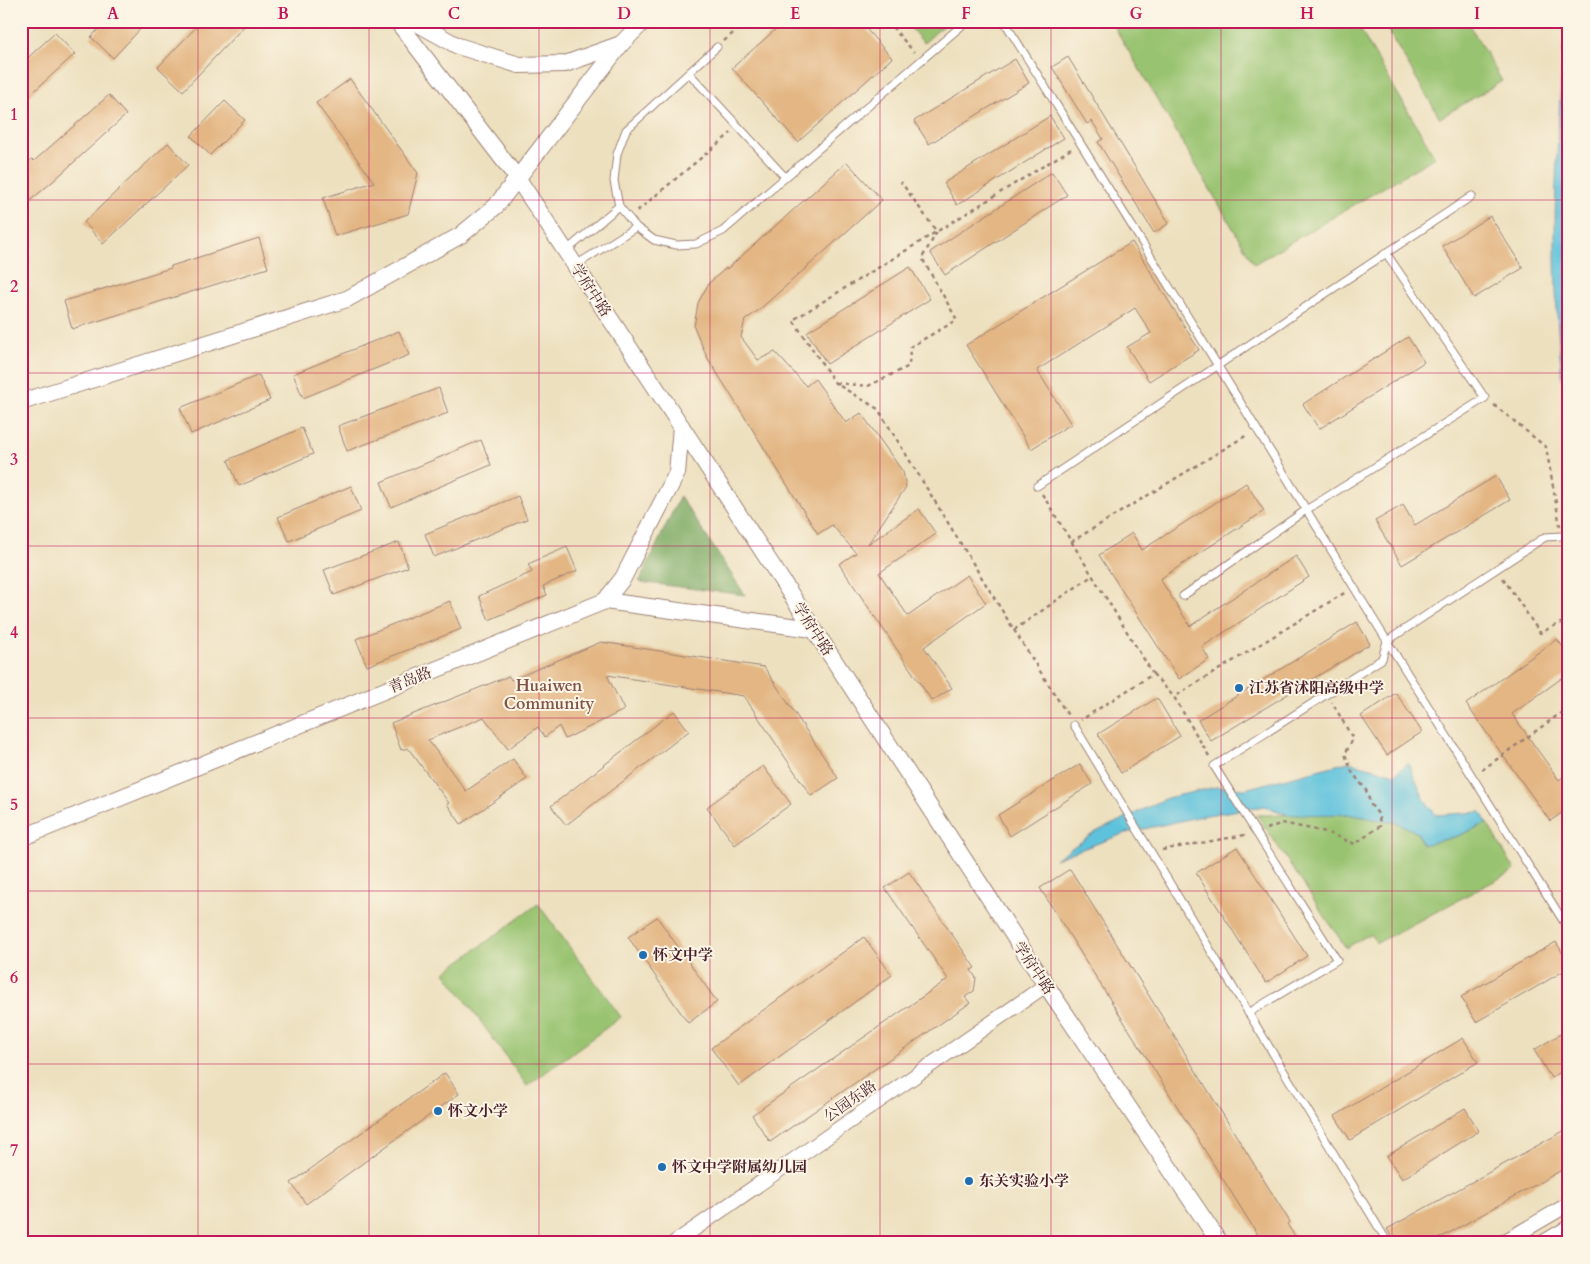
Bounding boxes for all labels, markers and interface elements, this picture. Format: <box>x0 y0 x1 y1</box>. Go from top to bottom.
text: A <box>107 3 119 25</box>
text: B <box>277 3 289 25</box>
text: C <box>448 3 460 25</box>
text: D <box>617 3 631 25</box>
text: E <box>790 3 800 25</box>
text: F <box>961 3 971 25</box>
text: G <box>1129 3 1143 25</box>
text: H <box>1300 3 1314 25</box>
text: I <box>1474 3 1480 25</box>
text: 1 <box>10 104 18 126</box>
street label: 学府中路 <box>566 259 616 321</box>
text: 2 <box>10 276 18 298</box>
text: 3 <box>10 449 18 471</box>
street label: 学府中路 <box>788 598 838 660</box>
text: 4 <box>10 622 18 644</box>
street label: 青岛路 <box>385 662 435 698</box>
district label: Huaiwen Community <box>504 675 594 715</box>
place label: 江苏省沭阳高级中学 <box>1249 678 1384 698</box>
marker: 江苏省沭阳高级中学 <box>1233 682 1245 694</box>
text: 5 <box>10 794 18 816</box>
street label: 学府中路 <box>1009 938 1059 998</box>
place label: 怀文中学 <box>653 945 713 965</box>
marker: 怀文中学 <box>637 949 649 961</box>
text: 6 <box>10 967 18 989</box>
street label: 公园东路 <box>820 1076 880 1126</box>
place label: 怀文小学 <box>448 1101 508 1121</box>
marker: 怀文小学 <box>432 1105 444 1117</box>
text: 7 <box>10 1140 18 1162</box>
place label: 怀文中学附属幼儿园 <box>672 1157 807 1177</box>
marker: 怀文中学附属幼儿园 <box>656 1161 668 1173</box>
place label: 东关实验小学 <box>979 1171 1069 1191</box>
marker: 东关实验小学 <box>963 1175 975 1187</box>

